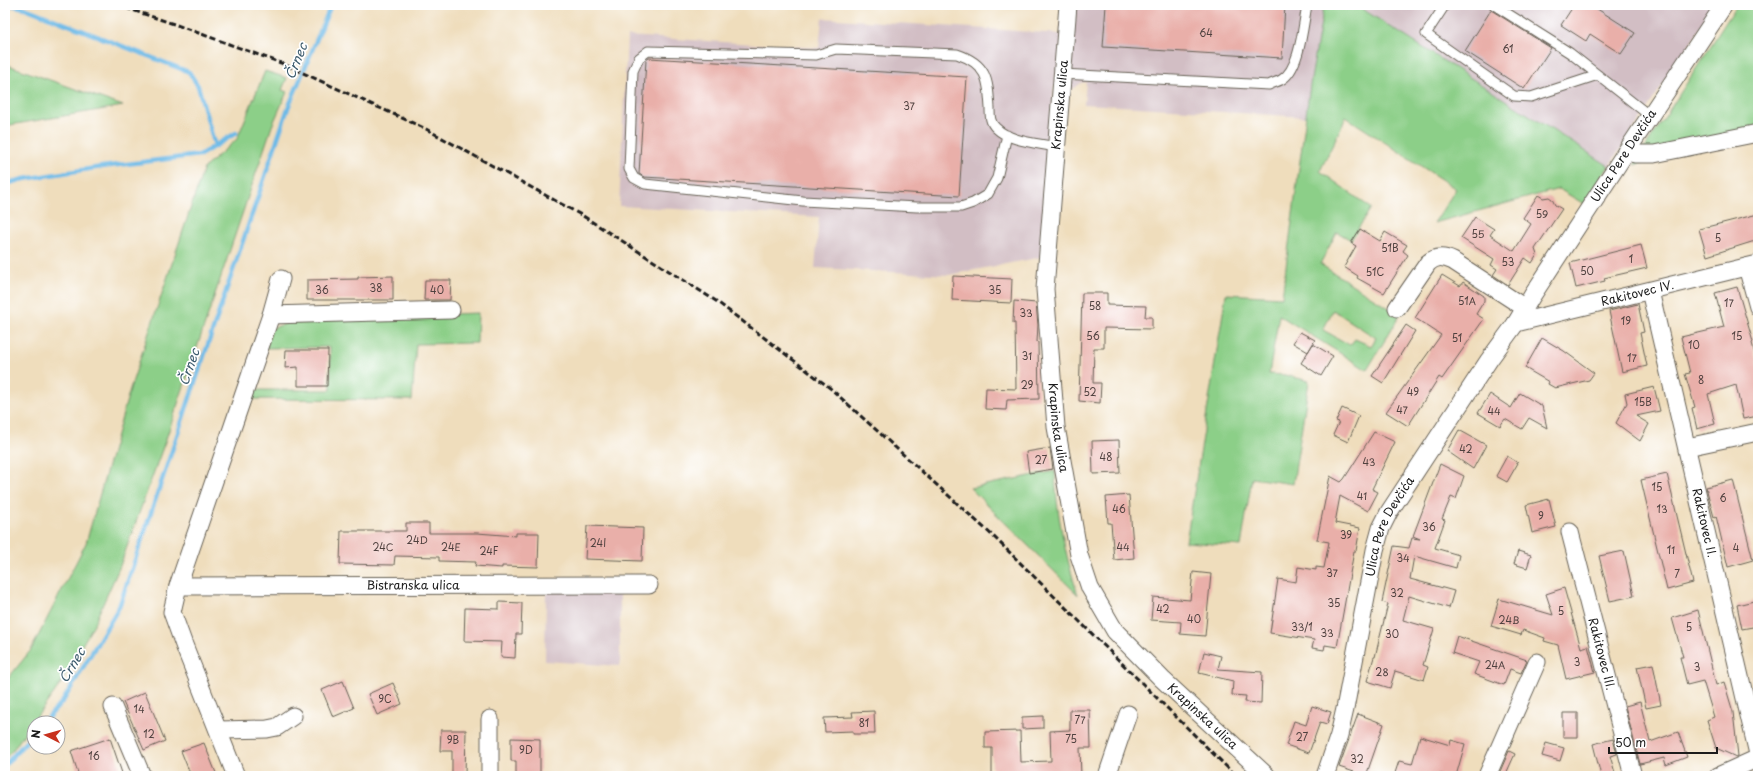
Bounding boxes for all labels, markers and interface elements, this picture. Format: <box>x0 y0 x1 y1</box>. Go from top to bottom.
house number: 64 <box>1199 25 1213 40</box>
water label: Črnec <box>280 39 312 82</box>
house number: 61 <box>1502 41 1514 56</box>
street label: Krapinska ulica <box>1046 59 1072 151</box>
house number: 37 <box>903 98 916 113</box>
street label: Ulica Pere Devčića <box>1586 105 1660 206</box>
house number: 59 <box>1536 206 1548 221</box>
house number: 55 <box>1472 226 1485 241</box>
house number: 5 <box>1715 230 1721 245</box>
house number: 51B <box>1381 240 1399 255</box>
house number: 1 <box>1629 251 1633 266</box>
house number: 53 <box>1502 254 1514 269</box>
house number: 50 <box>1580 263 1594 278</box>
house number: 51C <box>1366 264 1384 279</box>
street label: Rakitovec IV. <box>1599 275 1676 310</box>
house number: 38 <box>370 280 382 295</box>
house number: 36 <box>315 282 329 297</box>
house number: 40 <box>430 282 444 297</box>
house number: 35 <box>989 282 1001 297</box>
house number: 51A <box>1458 293 1476 308</box>
house number: 17 <box>1724 295 1735 310</box>
house number: 58 <box>1089 298 1101 313</box>
house number: 33 <box>1019 305 1033 320</box>
house number: 19 <box>1621 313 1631 328</box>
house number: 56 <box>1086 328 1100 343</box>
house number: 15 <box>1732 328 1742 343</box>
house number: 51 <box>1452 330 1462 345</box>
house number: 10 <box>1688 337 1700 352</box>
water label: Črnec <box>173 345 204 388</box>
house number: 31 <box>1022 348 1032 363</box>
house number: 17 <box>1627 350 1638 365</box>
house number: 8 <box>1698 372 1704 387</box>
house number: 29 <box>1021 377 1034 392</box>
street label: Krapinska ulica <box>1044 382 1074 474</box>
house number: 52 <box>1083 384 1097 399</box>
house number: 49 <box>1407 384 1419 399</box>
house number: 15B <box>1634 394 1652 409</box>
house number: 47 <box>1396 402 1409 417</box>
house number: 44 <box>1487 403 1501 418</box>
house number: 42 <box>1459 441 1473 456</box>
house number: 48 <box>1100 449 1112 464</box>
house number: 27 <box>1035 452 1048 467</box>
house number: 43 <box>1363 454 1376 469</box>
street label: Ulica Pere Devčića <box>1360 472 1418 578</box>
house number: 15 <box>1652 479 1662 494</box>
street label: Rakitovec II. <box>1688 486 1722 559</box>
house number: 41 <box>1357 488 1367 503</box>
house number: 6 <box>1719 490 1727 505</box>
house number: 46 <box>1112 501 1126 516</box>
house number: 13 <box>1656 501 1668 516</box>
house number: 9 <box>1538 508 1544 523</box>
house number: 36 <box>1422 519 1436 534</box>
house number: 39 <box>1340 527 1352 542</box>
house number: 24D <box>406 532 428 547</box>
house number: 24I <box>590 535 606 550</box>
house number: 24C <box>372 539 394 554</box>
house number: 24E <box>441 539 461 554</box>
house number: 44 <box>1116 539 1130 554</box>
house number: 4 <box>1733 540 1740 555</box>
house number: 11 <box>1667 542 1675 557</box>
house number: 24F <box>479 543 499 558</box>
house number: 34 <box>1396 550 1410 565</box>
house number: 37 <box>1326 565 1339 580</box>
house number: 7 <box>1674 566 1680 581</box>
street label: Bistranska ulica <box>366 575 460 594</box>
house number: 32 <box>1390 585 1404 600</box>
house number: 35 <box>1328 595 1340 610</box>
house number: 42 <box>1156 601 1170 616</box>
house number: 5 <box>1558 603 1564 618</box>
house number: 40 <box>1187 611 1201 626</box>
house number: 24B <box>1499 612 1519 627</box>
street label: Rakitovec III. <box>1584 616 1620 692</box>
house number: 33/1 <box>1291 619 1313 634</box>
house number: 5 <box>1686 619 1692 634</box>
house number: 33 <box>1320 625 1334 640</box>
house number: 30 <box>1385 626 1399 641</box>
water label: Črnec <box>54 643 90 686</box>
house number: 3 <box>1574 654 1580 669</box>
house number: 24A <box>1485 657 1505 672</box>
house number: 3 <box>1694 659 1700 674</box>
house number: 28 <box>1375 664 1389 679</box>
street label: Krapinska ulica <box>1164 678 1243 753</box>
house number: 9C <box>378 691 392 706</box>
house number: 14 <box>133 701 145 716</box>
house number: 77 <box>1074 712 1086 727</box>
north arrow <box>26 715 66 755</box>
house number: 81 <box>859 715 869 730</box>
house number: 12 <box>143 726 155 741</box>
text: N <box>27 728 44 739</box>
house number: 27 <box>1296 729 1309 744</box>
scale bar <box>1609 729 1717 755</box>
house number: 75 <box>1065 731 1077 746</box>
house number: 9B <box>447 732 460 747</box>
text: 50 m <box>1615 733 1646 751</box>
house number: 9D <box>519 742 533 757</box>
house number: 16 <box>88 748 100 763</box>
house number: 32 <box>1350 751 1364 766</box>

